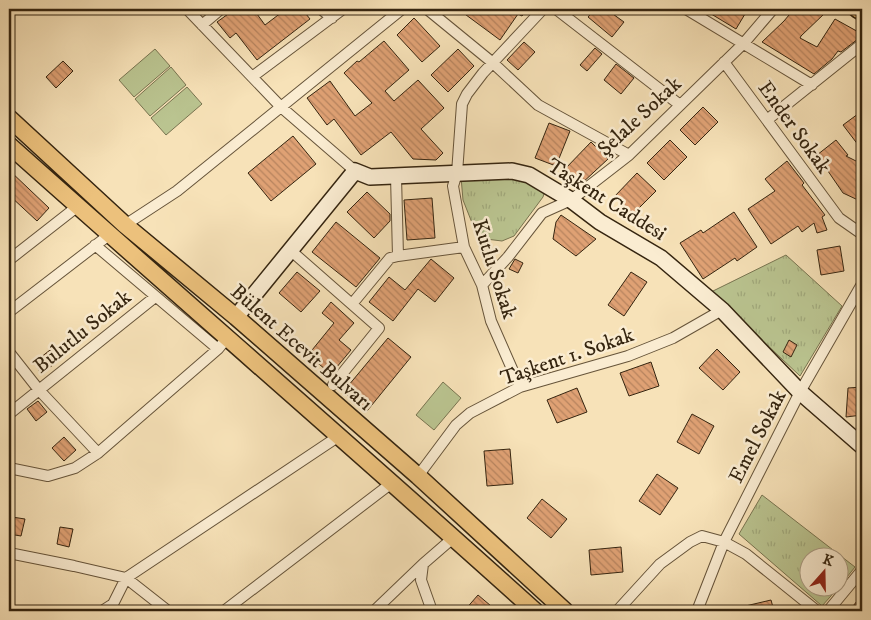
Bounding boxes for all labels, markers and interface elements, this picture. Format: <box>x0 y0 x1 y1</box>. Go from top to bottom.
street label: Şelale Sokak <box>592 71 687 162</box>
street label: Ender Sokak <box>752 76 837 179</box>
street label: Taşkent Caddesi <box>542 153 671 247</box>
street label: Kutlu Sokak <box>466 216 523 323</box>
street label: Bülent Ecevit Bulvarı <box>225 279 378 417</box>
street label: Bulutlu Sokak <box>28 284 137 379</box>
street label: Taşkent 1. Sokak <box>497 322 638 392</box>
street label: Emel Sokak <box>723 385 793 487</box>
north arrow <box>798 548 848 598</box>
text: K <box>820 551 837 571</box>

